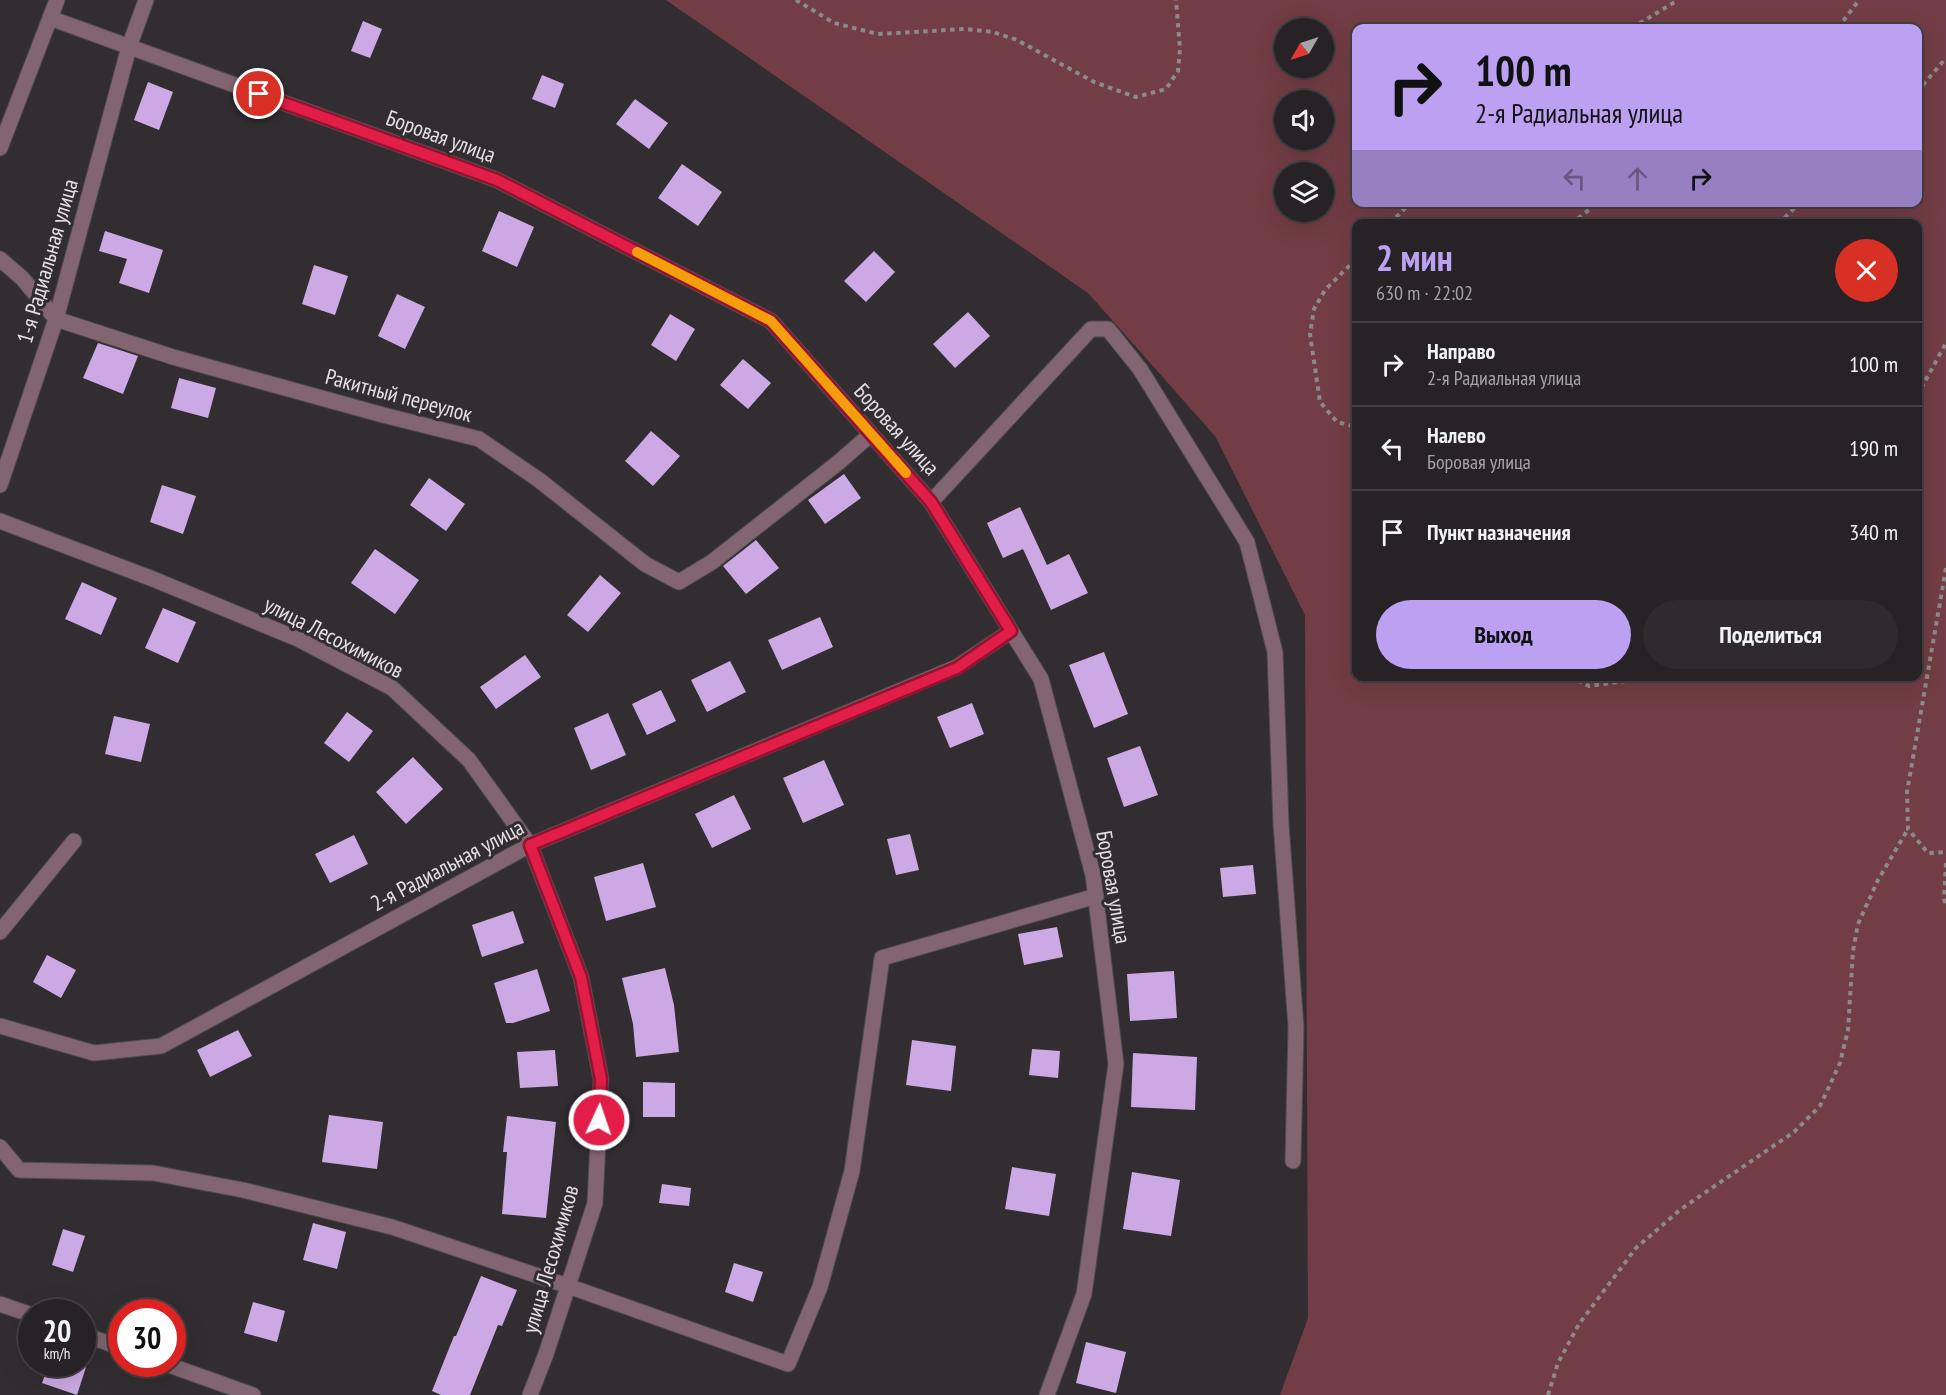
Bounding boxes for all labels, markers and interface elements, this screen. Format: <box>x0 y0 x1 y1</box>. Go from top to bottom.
north arrow <box>1274 18 1334 78</box>
map controls <box>1274 18 1334 222</box>
text: 100 m <box>1475 43 1572 98</box>
icon: right <box>1376 48 1454 126</box>
pin <box>233 68 284 119</box>
icon: arrive <box>242 77 275 110</box>
button: sound <box>1274 90 1334 150</box>
text: 2-я Радиальная улица <box>1475 96 1683 130</box>
street label: Боровая улица <box>383 103 499 169</box>
button: layers <box>1274 162 1334 222</box>
icon: left <box>1558 162 1591 195</box>
icon: ahead <box>1621 162 1654 195</box>
icon: right <box>1684 162 1717 195</box>
street label: 1-я Радиальная улица <box>10 176 84 346</box>
text: 2 мин <box>1376 234 1453 281</box>
button: close <box>1835 239 1898 302</box>
text: 630 m · 22:02 <box>1376 280 1473 306</box>
text: Направо <box>1427 337 1495 365</box>
icon: right <box>1376 348 1409 381</box>
text: 100 m <box>1849 350 1898 378</box>
street label: Ракитный переулок <box>322 362 476 428</box>
text: 2-я Радиальная улица <box>1427 365 1581 391</box>
street label: Боровая улица <box>848 377 946 481</box>
text: Налево <box>1427 421 1486 449</box>
icon: left <box>1376 432 1409 465</box>
text: 190 m <box>1849 434 1898 462</box>
text: Боровая улица <box>1427 449 1531 475</box>
icon: arrive <box>1376 516 1409 549</box>
text: Пункт назначения <box>1427 518 1571 546</box>
text: 340 m <box>1849 518 1898 546</box>
street label: улица Лесохимиков <box>260 590 409 684</box>
button: Выход <box>1376 600 1631 669</box>
button: Поделиться <box>1643 600 1898 669</box>
street label: 2-я Радиальная улица <box>366 813 528 917</box>
street label: Боровая улица <box>1090 828 1138 946</box>
position arrow <box>567 1088 631 1152</box>
street label: улица Лесохимиков <box>515 1182 585 1336</box>
speed limit sign: 30 <box>108 1299 186 1377</box>
text: 20 <box>43 1311 71 1350</box>
text: km/h <box>44 1344 70 1363</box>

